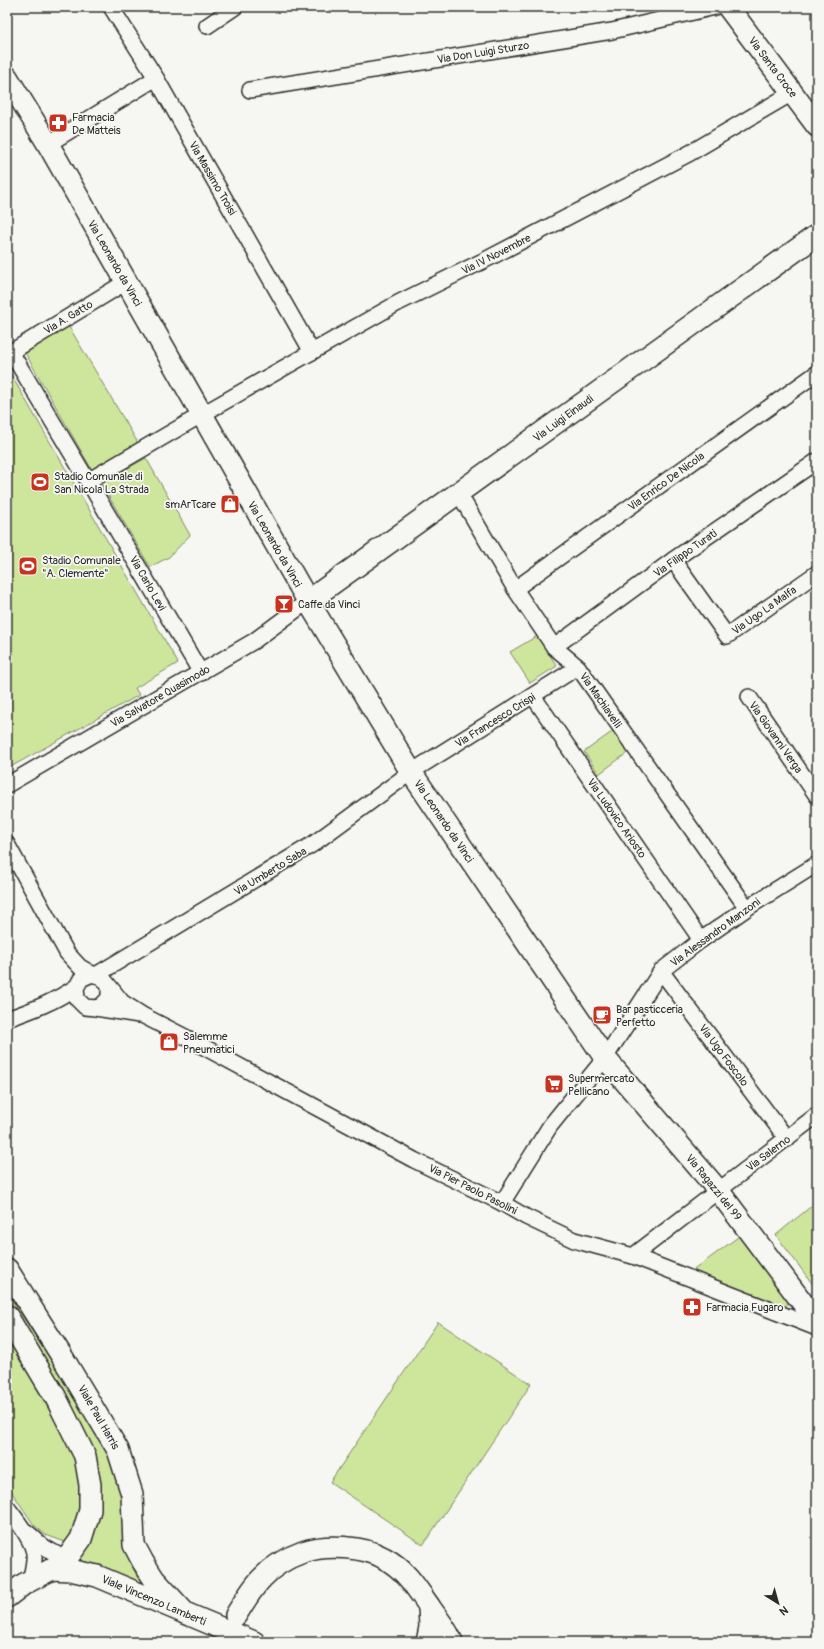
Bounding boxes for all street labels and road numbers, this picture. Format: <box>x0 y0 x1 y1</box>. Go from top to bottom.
street label: Via Santa Croce <box>746 34 800 101</box>
street label: Via Don Luigi Sturzo <box>436 39 530 66</box>
street label: Via Massimo Troisi <box>186 139 239 217</box>
street label: Via Leonardo da Vinci <box>85 218 144 309</box>
street label: Via IV Novembre <box>459 231 534 277</box>
street label: Via A. Gatto <box>41 298 95 337</box>
street label: Via Luigi Einaudi <box>531 392 596 445</box>
street label: Via Enrico De Nicola <box>626 449 707 513</box>
street label: Via Leonardo da Vinci <box>245 499 304 590</box>
street label: Via Filippo Turati <box>651 527 719 580</box>
street label: Via Carlo Levi <box>127 553 169 613</box>
street label: Via Ugo La Malfa <box>730 583 799 637</box>
street label: Via Salvatore Quasimodo <box>108 663 212 730</box>
street label: Via Machiavelli <box>577 670 624 730</box>
street label: Via Francesco Crispi <box>453 690 538 750</box>
street label: Via Giovanni Verga <box>746 699 805 776</box>
street label: Via Ludovico Ariosto <box>584 776 649 861</box>
street label: Via Leonardo da Vinci <box>411 777 476 865</box>
street label: Via Umberto Saba <box>231 845 309 898</box>
street label: Via Alessandro Manzoni <box>668 895 763 969</box>
street label: Via Ugo Foscolo <box>696 1022 751 1089</box>
street label: Via Salerno <box>744 1133 793 1174</box>
street label: Via Ragazzi del 99 <box>683 1152 744 1223</box>
street label: Via Pier Paolo Pasolini <box>426 1161 519 1217</box>
street label: Viale Paul Harris <box>75 1383 122 1452</box>
street label: Viale Vincenzo Lamberti <box>100 1573 208 1628</box>

